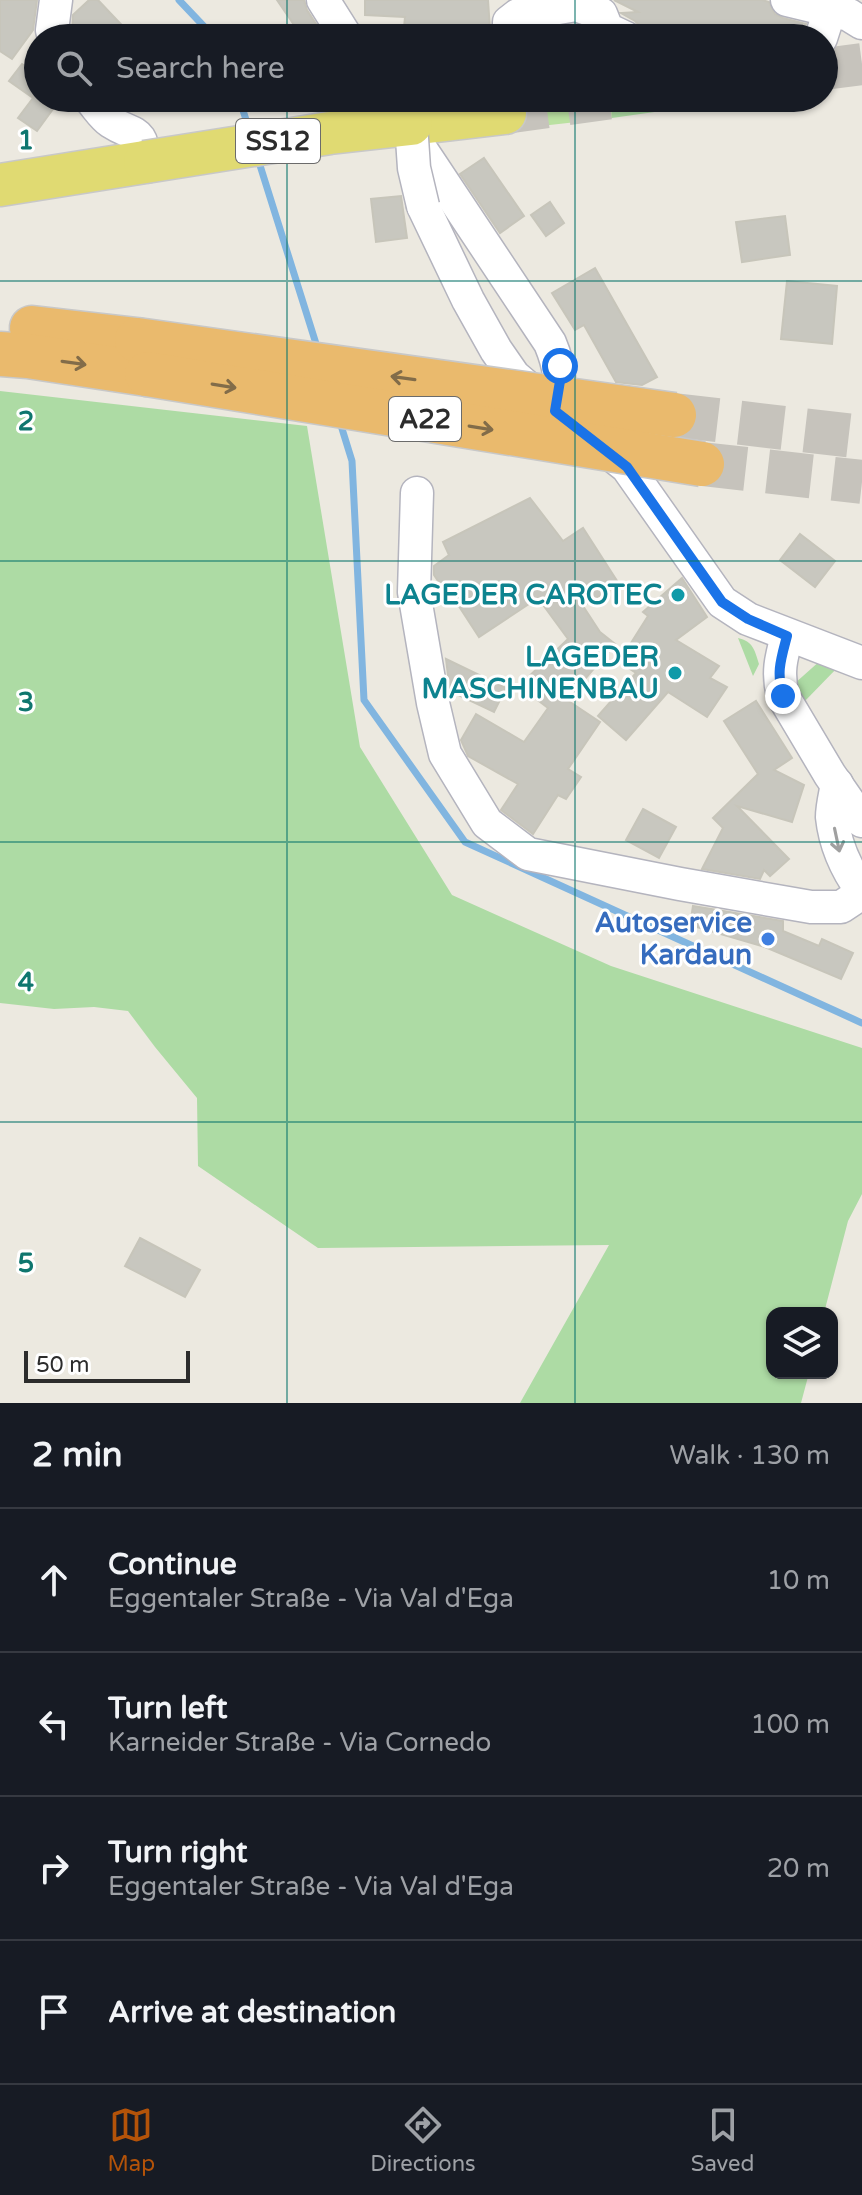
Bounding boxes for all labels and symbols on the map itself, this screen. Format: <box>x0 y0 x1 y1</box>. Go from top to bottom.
road number: SS12 <box>236 119 320 163</box>
text: 1 <box>18 125 34 156</box>
route start <box>542 348 578 384</box>
one-way arrow <box>61 356 86 371</box>
one-way arrow <box>391 370 416 385</box>
one-way arrow <box>211 379 236 394</box>
road number: A22 <box>389 397 461 441</box>
text: 2 <box>18 406 34 437</box>
one-way arrow <box>468 421 493 436</box>
place label: LAGEDER CAROTEC <box>384 578 662 612</box>
marker: LAGEDER CAROTEC <box>669 586 687 604</box>
place label: LAGEDER MASCHINENBAU <box>421 640 659 706</box>
marker: LAGEDER MASCHINENBAU <box>666 664 684 682</box>
route end <box>765 678 801 714</box>
text: 3 <box>18 687 34 718</box>
one-way arrow <box>830 827 845 853</box>
place label: Autoservice Kardaun <box>594 906 752 972</box>
marker: Autoservice Kardaun <box>759 930 777 948</box>
text: 4 <box>18 967 34 998</box>
text: 5 <box>18 1248 34 1279</box>
scale bar <box>24 1347 190 1383</box>

